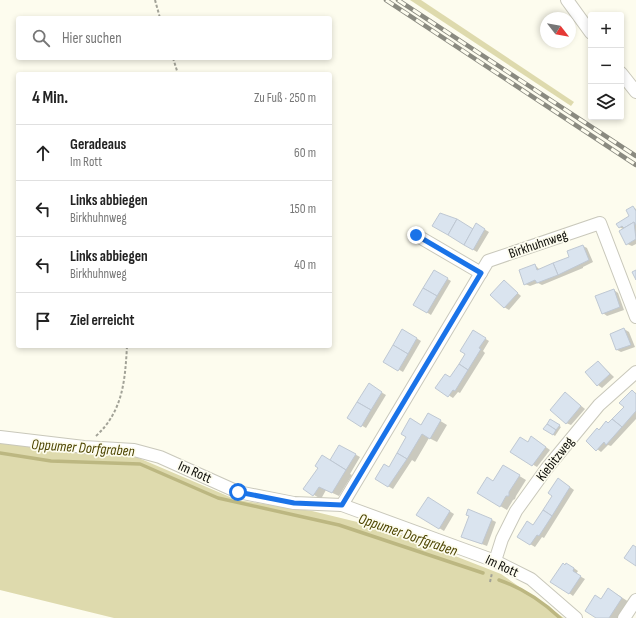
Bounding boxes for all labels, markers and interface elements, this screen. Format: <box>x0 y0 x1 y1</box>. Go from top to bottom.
north arrow <box>540 12 576 48</box>
map controls <box>588 12 624 120</box>
button: + <box>588 12 624 48</box>
search box <box>16 16 332 60</box>
icon: search <box>30 27 52 49</box>
text: Hier suchen <box>62 29 122 48</box>
button: − <box>588 48 624 84</box>
button: layers <box>588 84 624 120</box>
text: 4 Min. <box>32 88 68 108</box>
text: Zu Fuß · 250 m <box>254 90 316 106</box>
text: Geradeaus <box>70 135 126 154</box>
icon: ahead <box>32 142 54 164</box>
text: 60 m <box>294 145 316 161</box>
text: Im Rott <box>70 154 102 170</box>
text: Links abbiegen <box>70 191 148 210</box>
icon: left <box>32 198 54 220</box>
text: 150 m <box>290 201 316 217</box>
text: Birkhuhnweg <box>70 210 127 226</box>
route end <box>407 226 425 244</box>
street label: Birkhuhnweg <box>506 226 570 262</box>
text: Links abbiegen <box>70 247 148 266</box>
icon: left <box>32 254 54 276</box>
text: 40 m <box>294 257 316 273</box>
text: Birkhuhnweg <box>70 266 127 282</box>
icon: arrive <box>32 310 54 332</box>
text: Ziel erreicht <box>70 311 134 330</box>
street label: Kiebitzweg <box>532 433 578 484</box>
water label: Oppumer Dorfgraben <box>31 435 135 461</box>
street label: Im Rott <box>176 457 214 487</box>
route start <box>229 483 247 501</box>
water label: Oppumer Dorfgraben <box>356 509 460 561</box>
street label: Im Rott <box>483 551 521 581</box>

